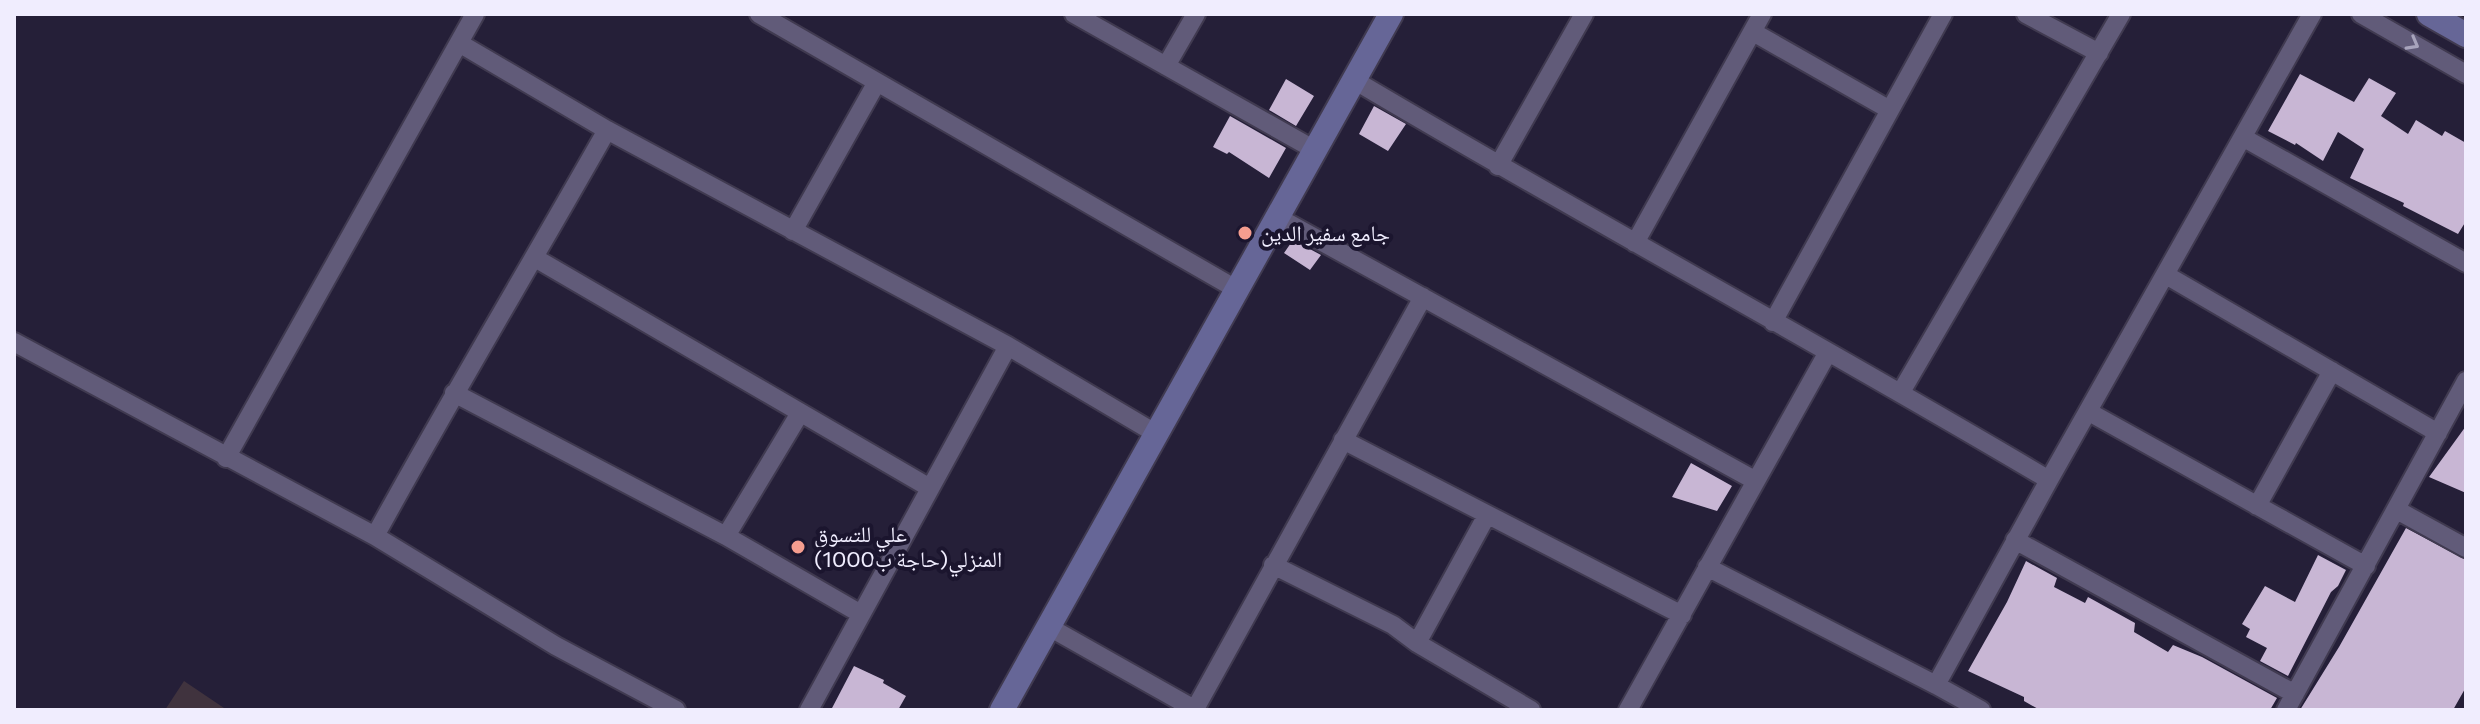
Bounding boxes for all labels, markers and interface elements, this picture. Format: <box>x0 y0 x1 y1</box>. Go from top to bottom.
one-way arrow <box>2405 34 2419 50</box>
place label: جامع سفير الدين <box>1261 219 1390 247</box>
marker: جامع سفير الدين <box>1236 224 1254 242</box>
place label: علي للتسوق المنزلي(حاجة ب1000) <box>814 520 1002 577</box>
marker: علي للتسوق المنزلي(حاجة ب1000) <box>789 538 807 556</box>

